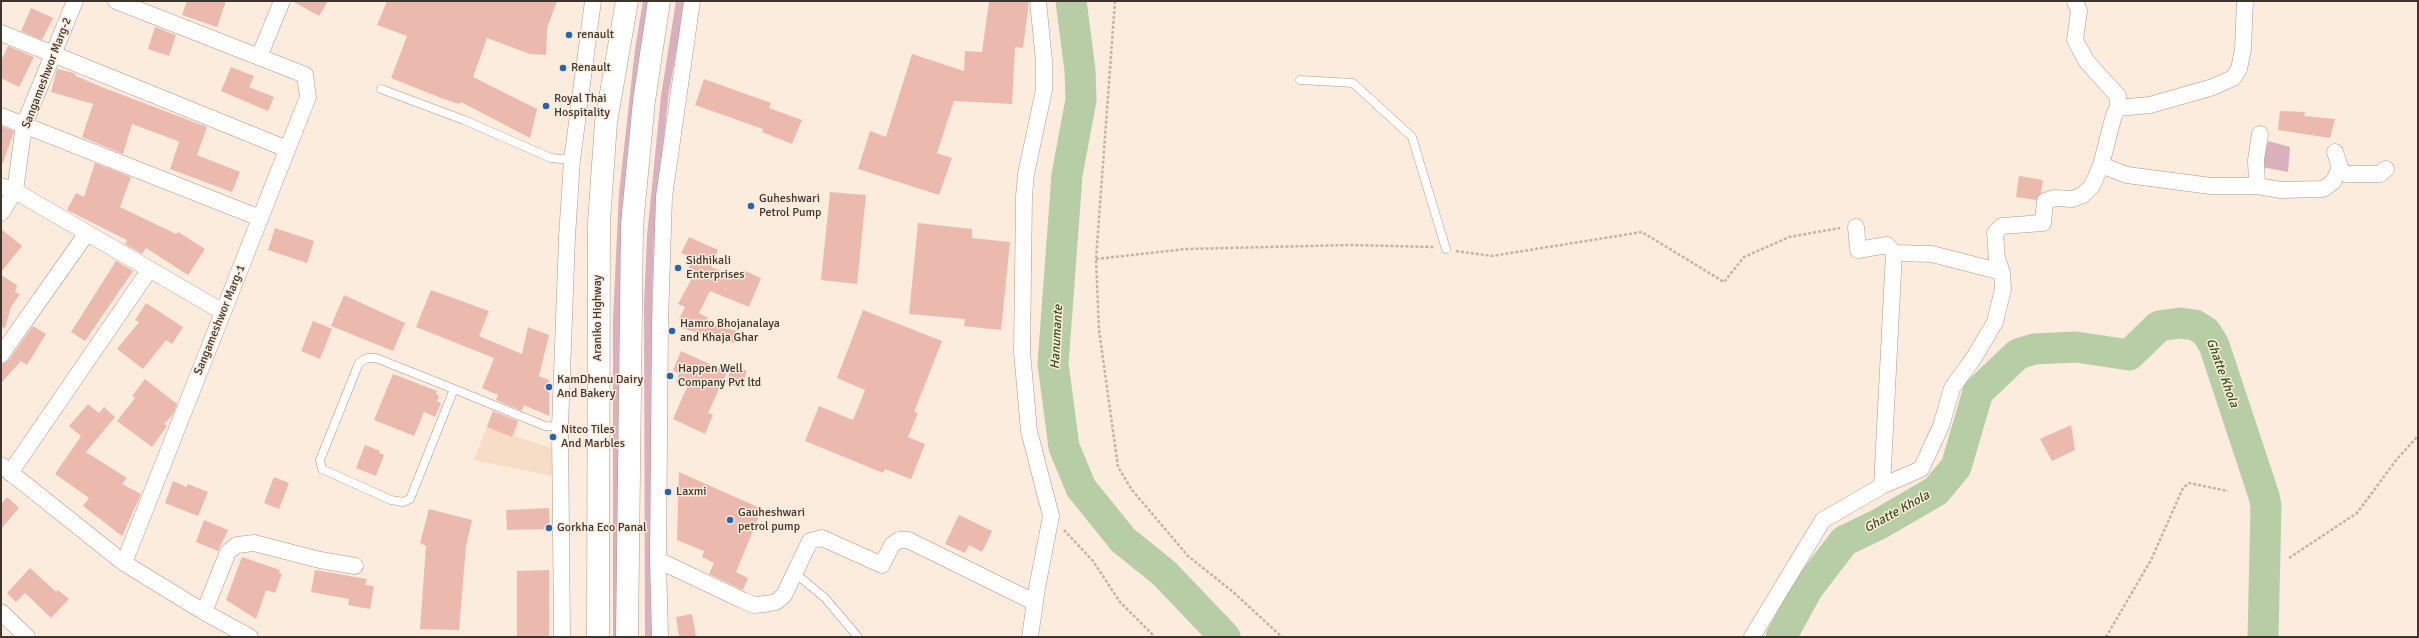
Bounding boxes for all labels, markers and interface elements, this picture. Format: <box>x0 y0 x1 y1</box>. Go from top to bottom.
street label: Sangameshwor Marg-2 <box>19 15 75 131</box>
place label: renault <box>577 28 614 42</box>
marker: renault <box>564 30 574 40</box>
place label: Renault <box>571 61 611 75</box>
marker: Renault <box>558 63 568 73</box>
place label: Royal Thai Hospitality <box>554 92 610 120</box>
marker: Royal Thai Hospitality <box>541 101 551 111</box>
place label: Guheshwari Petrol Pump <box>759 192 821 220</box>
marker: Guheshwari Petrol Pump <box>746 201 756 211</box>
place label: Sidhikali Enterprises <box>686 254 745 282</box>
street label: Sangameshwor Marg-1 <box>191 263 249 377</box>
marker: Sidhikali Enterprises <box>673 263 683 273</box>
street label: Araniko Highway <box>591 275 605 361</box>
water label: Hanumante <box>1048 304 1066 370</box>
place label: Hamro Bhojanalaya and Khaja Ghar <box>680 317 780 345</box>
marker: Hamro Bhojanalaya and Khaja Ghar <box>667 326 677 336</box>
water label: Ghatte Khola <box>2202 336 2242 410</box>
place label: Happen Well Company Pvt ltd <box>678 362 761 390</box>
marker: Happen Well Company Pvt ltd <box>665 371 675 381</box>
place label: KamDhenu Dairy And Bakery <box>557 373 643 401</box>
marker: KamDhenu Dairy And Bakery <box>544 382 554 392</box>
place label: Nitco Tiles And Marbles <box>561 423 625 451</box>
marker: Nitco Tiles And Marbles <box>548 432 558 442</box>
place label: Laxmi <box>676 485 707 499</box>
marker: Laxmi <box>663 487 673 497</box>
water label: Ghatte Khola <box>1862 488 1932 536</box>
place label: Gauheshwari petrol pump <box>738 506 805 534</box>
marker: Gauheshwari petrol pump <box>725 515 735 525</box>
place label: Gorkha Eco Panal <box>557 521 647 535</box>
marker: Gorkha Eco Panal <box>544 523 554 533</box>

